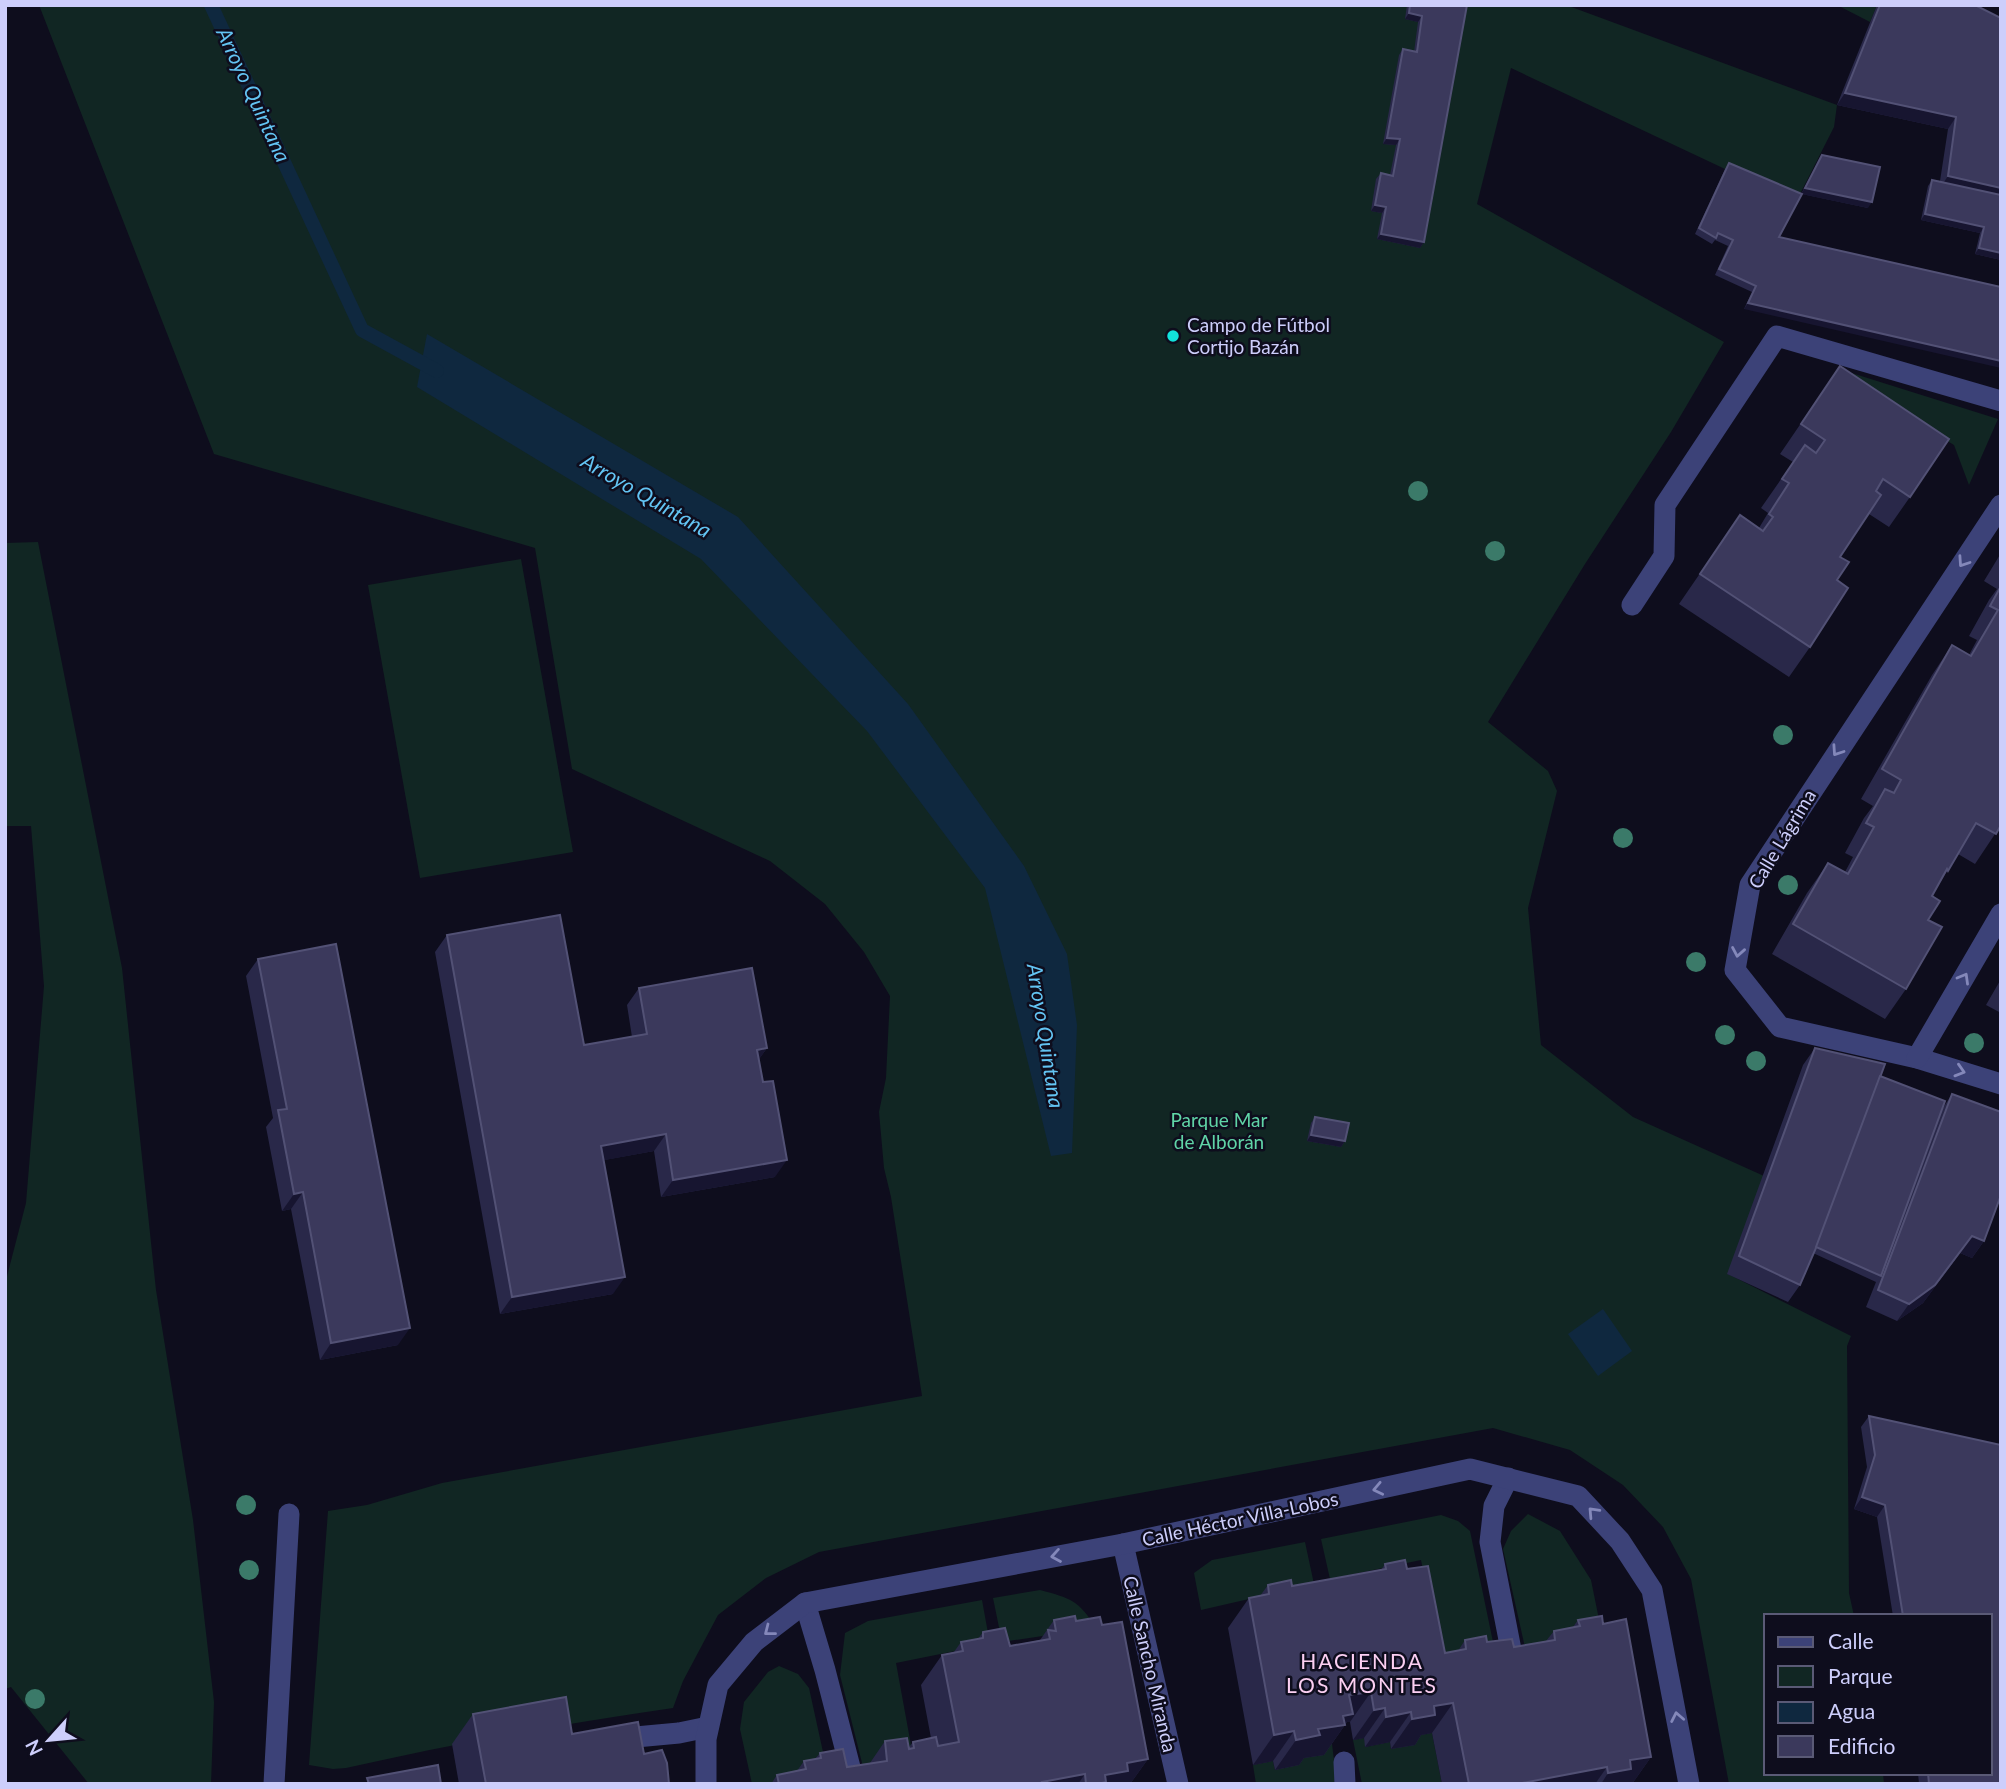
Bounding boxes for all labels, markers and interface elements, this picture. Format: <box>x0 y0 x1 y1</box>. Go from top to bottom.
water label: Arroyo Quintana <box>212 22 296 166</box>
place label: Campo de Fútbol Cortijo Bazán <box>1187 313 1330 358</box>
marker: Campo de Fútbol Cortijo Bazán <box>1165 328 1181 344</box>
water label: Arroyo Quintana <box>577 447 716 542</box>
one-way arrow <box>1958 554 1971 567</box>
one-way arrow <box>1833 743 1846 756</box>
street label: Calle Lágrima <box>1743 785 1820 893</box>
one-way arrow <box>1731 946 1746 958</box>
water label: Arroyo Quintana <box>1023 961 1070 1110</box>
one-way arrow <box>1956 973 1969 986</box>
one-way arrow <box>1954 1063 1966 1078</box>
park label: Parque Mar de Alborán <box>1171 1108 1268 1153</box>
one-way arrow <box>1372 1481 1384 1496</box>
street label: Calle Héctor Villa-Lobos <box>1140 1486 1340 1551</box>
one-way arrow <box>1589 1507 1601 1520</box>
one-way arrow <box>1050 1548 1062 1563</box>
street label: Calle Sancho Miranda <box>1119 1573 1182 1754</box>
legend <box>1764 1614 1992 1775</box>
one-way arrow <box>764 1622 776 1635</box>
text: Calle <box>1828 1628 1873 1653</box>
district label: HACIENDA LOS MONTES <box>1286 1648 1438 1697</box>
text: Parque <box>1828 1663 1893 1688</box>
text: Agua <box>1828 1698 1875 1723</box>
north arrow <box>14 1705 84 1775</box>
one-way arrow <box>1670 1711 1685 1723</box>
text: Edificio <box>1828 1733 1896 1758</box>
text: N <box>20 1736 47 1760</box>

